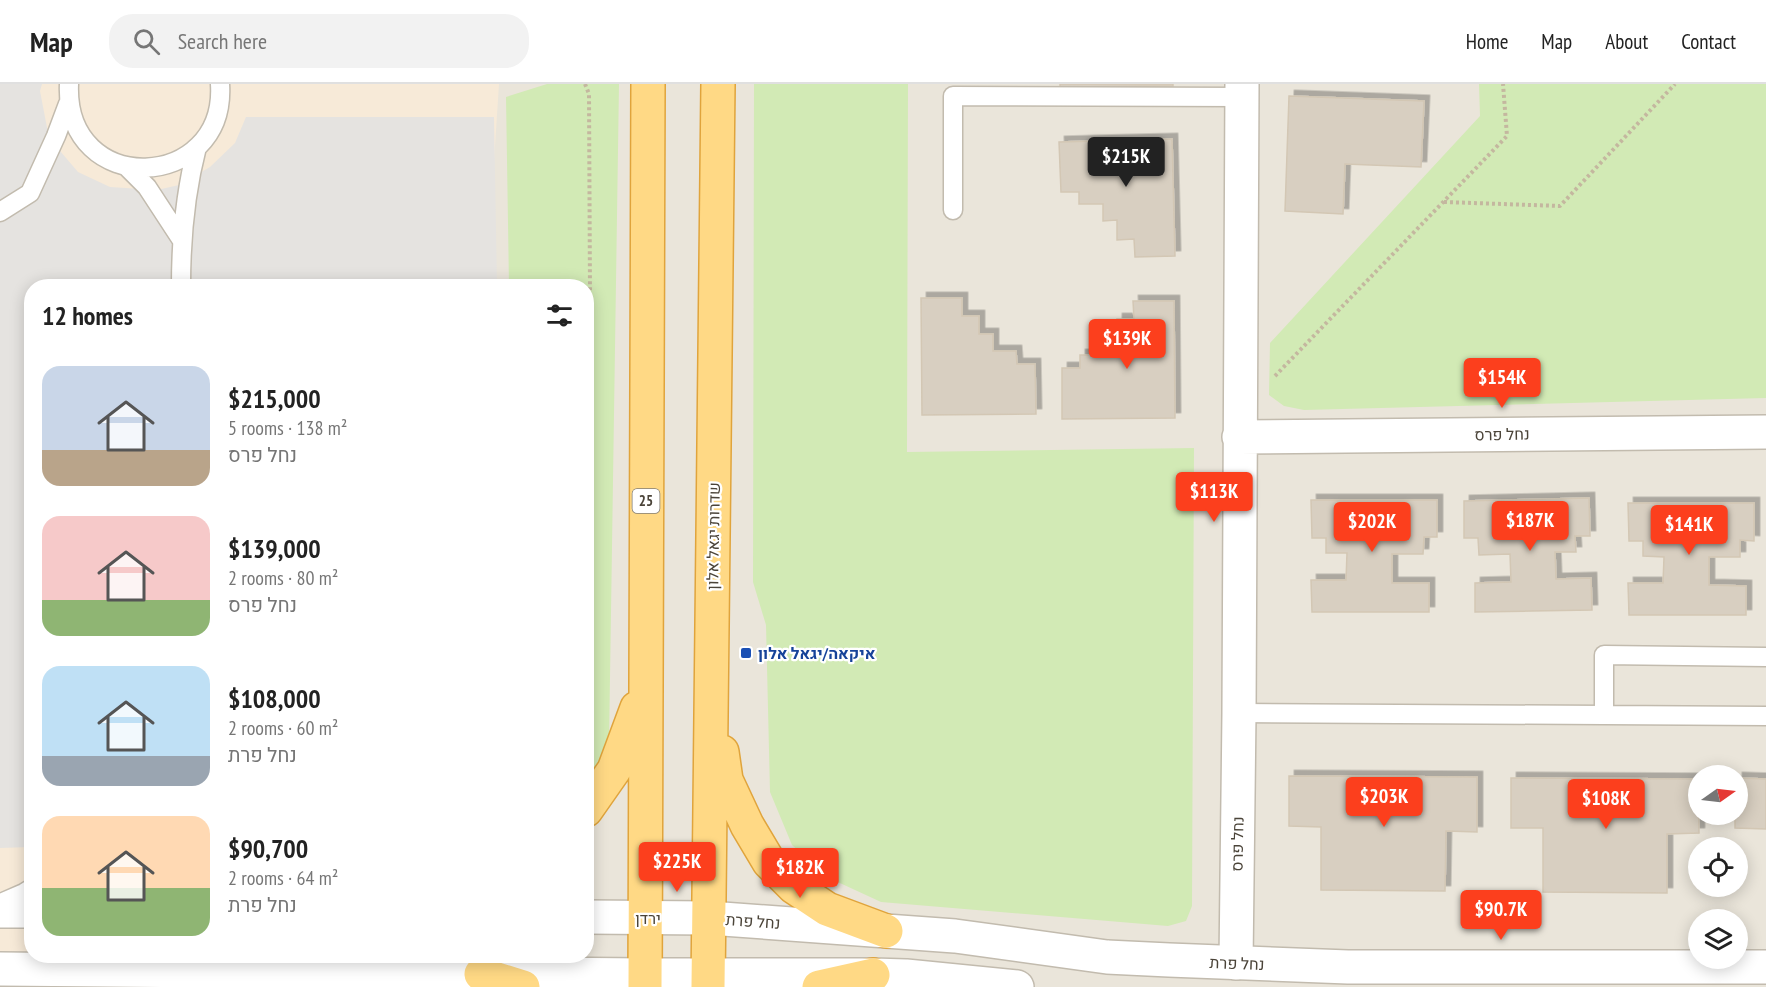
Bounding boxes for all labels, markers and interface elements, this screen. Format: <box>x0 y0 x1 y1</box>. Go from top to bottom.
search box <box>109 14 529 68</box>
text: Map <box>30 23 73 60</box>
icon: search <box>130 25 163 58</box>
text: Search here <box>178 27 267 55</box>
text: Home <box>1466 28 1508 55</box>
text: Map <box>1541 28 1572 55</box>
text: About <box>1605 28 1648 55</box>
text: Contact <box>1681 28 1736 55</box>
pin: $215K <box>1084 137 1168 188</box>
text: $215K <box>1102 143 1150 169</box>
text: 12 homes <box>42 299 133 332</box>
icon: filters <box>543 299 576 332</box>
pin: $139K <box>1085 319 1169 370</box>
text: $139K <box>1103 325 1151 351</box>
pin: $154K <box>1460 358 1544 409</box>
text: $154K <box>1478 364 1526 390</box>
text: $215,000 <box>228 382 321 415</box>
icon: home <box>90 390 162 462</box>
text: 5 rooms · 138 m² <box>228 415 347 441</box>
street label: נחל פרס <box>1474 424 1530 444</box>
text: נחל פרס <box>228 442 297 468</box>
pin: $113K <box>1172 472 1256 523</box>
text: $113K <box>1190 478 1238 504</box>
street label: שדרות יגאל אלון <box>702 482 724 590</box>
road number: 25 <box>632 489 660 513</box>
pin: $187K <box>1488 501 1572 552</box>
pin: $202K <box>1330 502 1414 553</box>
pin: $141K <box>1647 505 1731 556</box>
text: $187K <box>1506 507 1554 533</box>
text: $202K <box>1348 508 1396 534</box>
text: $141K <box>1665 511 1713 537</box>
text: $139,000 <box>228 532 321 565</box>
icon: home <box>90 540 162 612</box>
text: 2 rooms · 80 m² <box>228 565 338 591</box>
text: נחל פרס <box>228 592 297 618</box>
place label: איקאה/יגאל אלון <box>758 643 876 663</box>
marker: איקאה/יגאל אלון <box>739 646 753 660</box>
text: $108,000 <box>228 682 321 715</box>
icon: home <box>90 690 162 762</box>
text: 2 rooms · 60 m² <box>228 715 338 741</box>
text: נחל פרת <box>228 742 297 768</box>
north arrow <box>1688 765 1748 825</box>
map controls <box>1688 765 1748 969</box>
pin: $203K <box>1342 777 1426 828</box>
pin: $108K <box>1564 779 1648 830</box>
text: $203K <box>1360 783 1408 809</box>
text: $108K <box>1582 785 1630 811</box>
street label: נחל פרס <box>1227 816 1247 872</box>
text: $90,700 <box>228 832 308 865</box>
button: locate <box>1688 837 1748 897</box>
icon: home <box>90 840 162 912</box>
pin: $225K <box>635 842 719 893</box>
text: $225K <box>653 848 701 874</box>
pin: $182K <box>758 848 842 899</box>
text: $182K <box>776 854 824 880</box>
text: 2 rooms · 64 m² <box>228 865 338 891</box>
pin: $90.7K <box>1452 890 1550 941</box>
text: נחל פרת <box>228 892 297 918</box>
text: $90.7K <box>1475 896 1527 922</box>
street label: ירדן <box>635 908 661 928</box>
street label: נחל פרת <box>725 909 781 933</box>
button: layers <box>1688 909 1748 969</box>
street label: נחל פרת <box>1209 952 1265 974</box>

